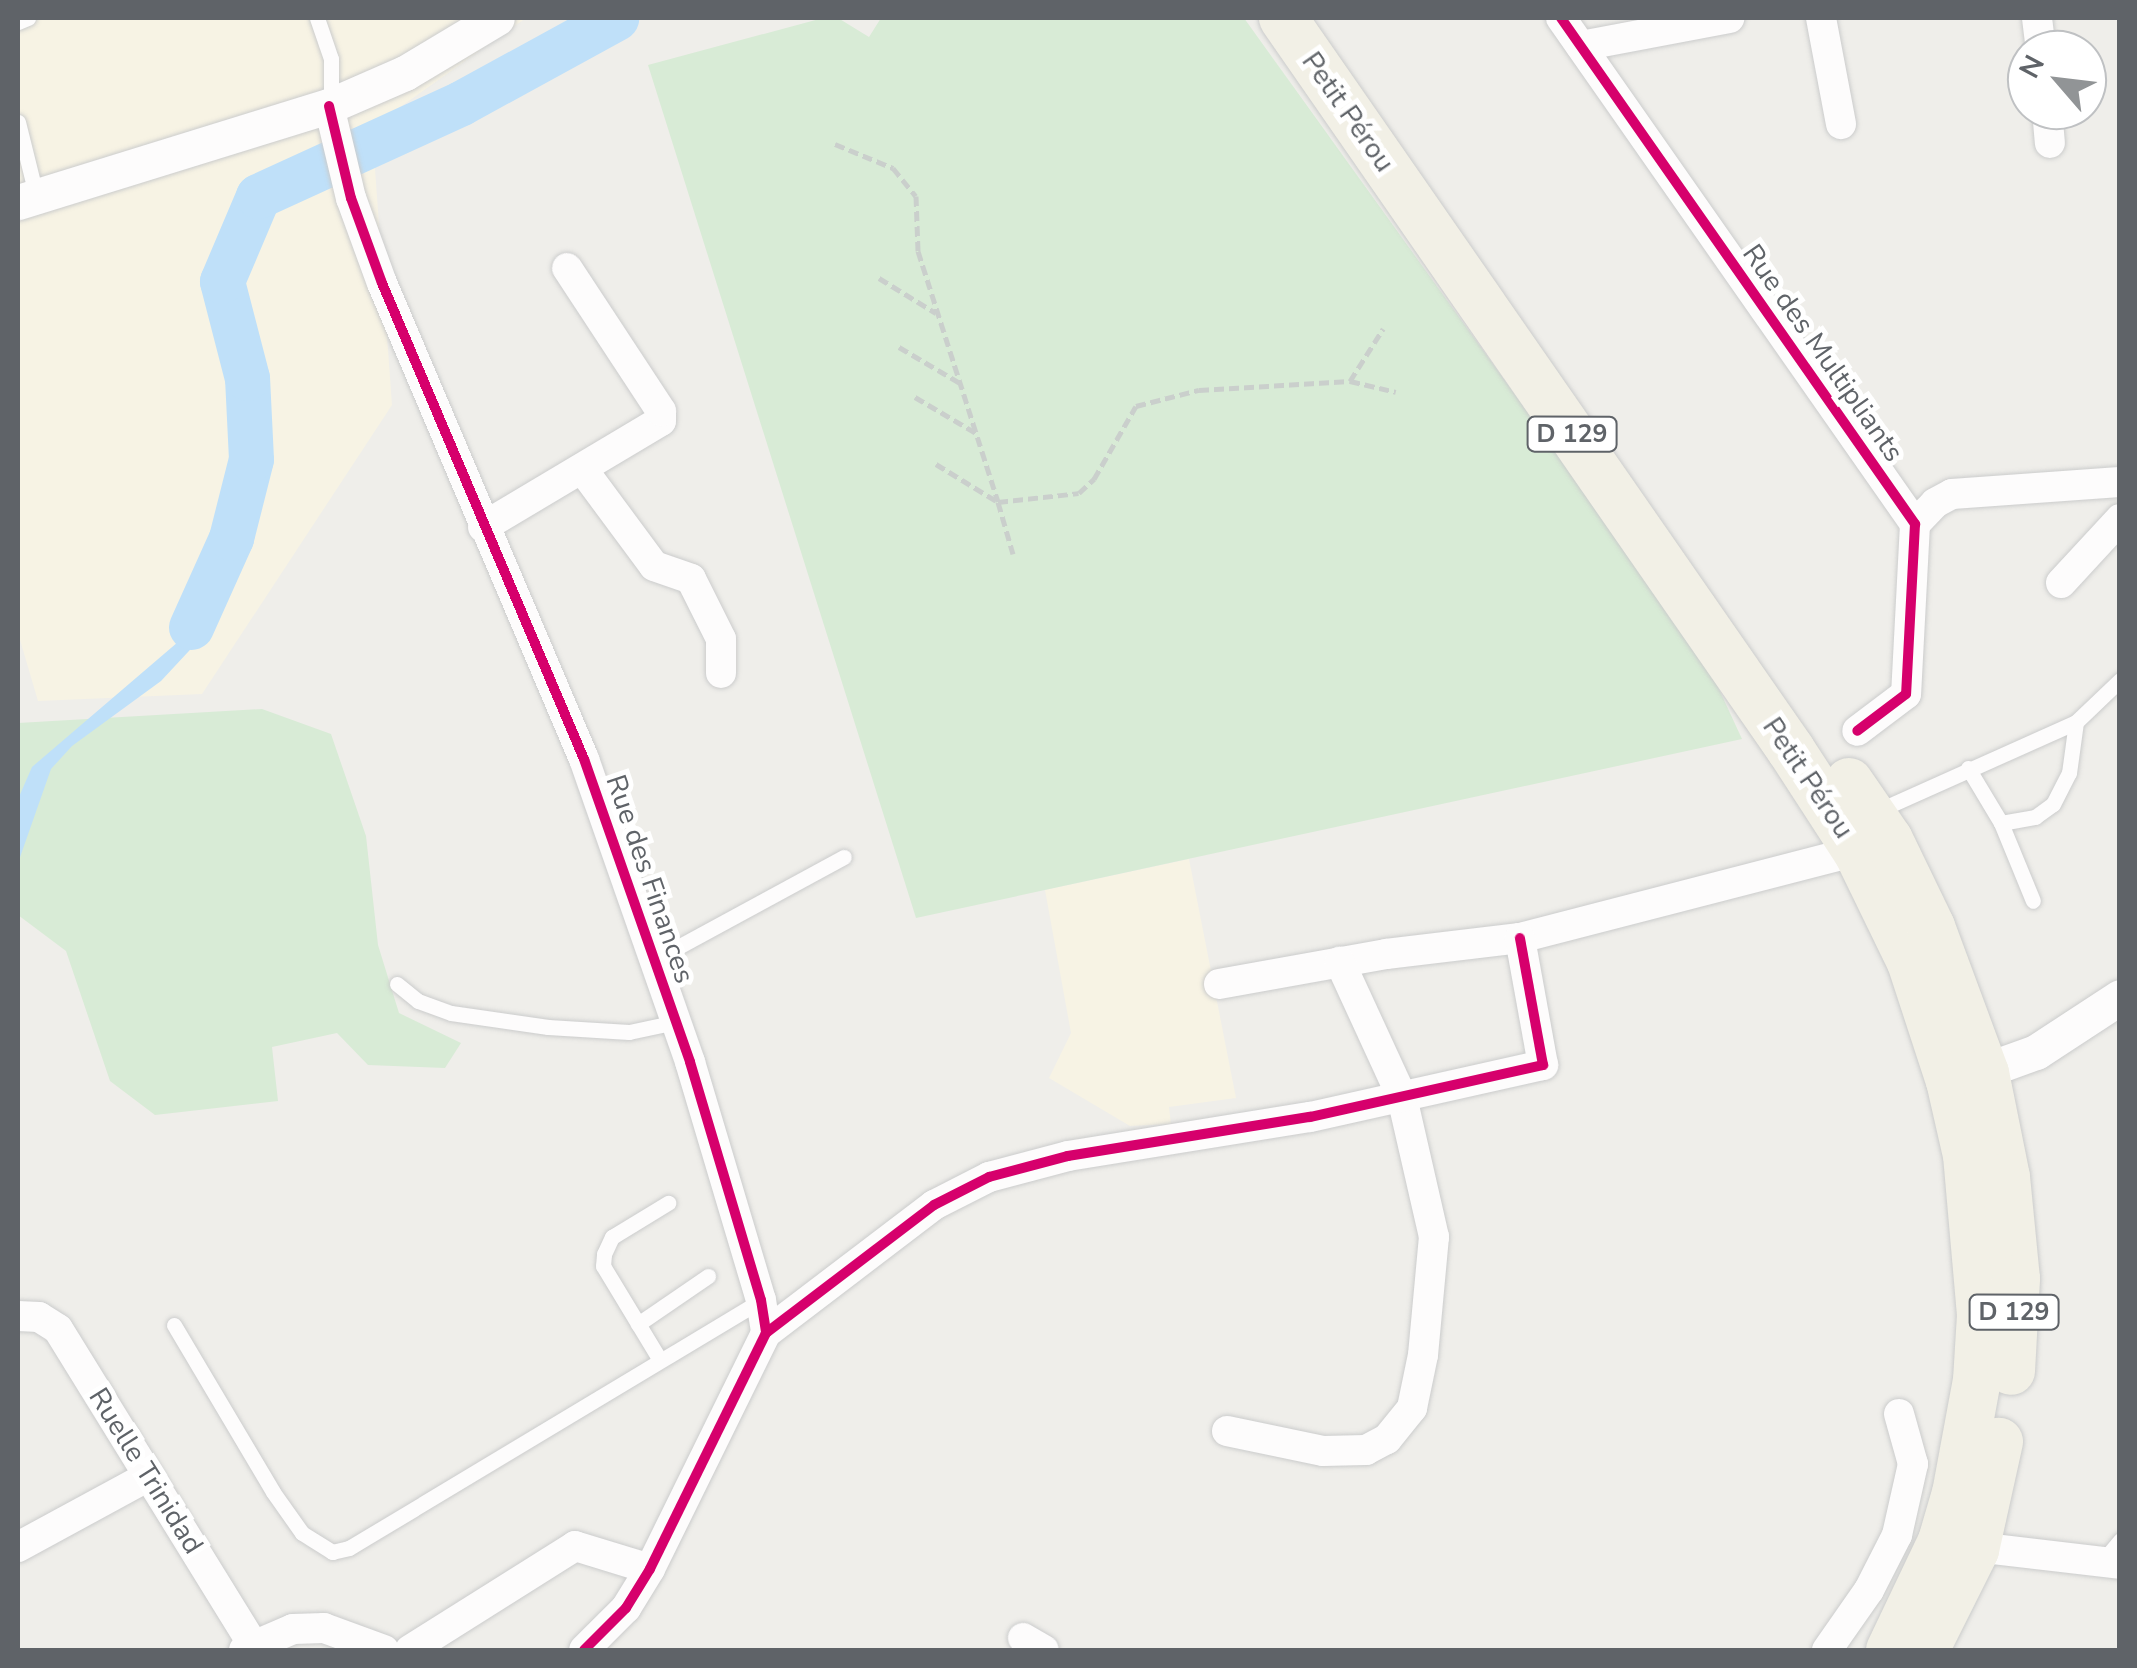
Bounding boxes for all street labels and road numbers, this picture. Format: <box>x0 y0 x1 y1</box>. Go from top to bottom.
street label: Petit Pérou <box>1295 46 1401 178</box>
street label: Rue des Multipliants <box>1735 238 1911 468</box>
road number: D 129 <box>1524 414 1620 454</box>
street label: Petit Pérou <box>1755 711 1861 845</box>
street label: Rue des Finances <box>599 770 701 988</box>
road number: D 129 <box>1966 1292 2062 1332</box>
street label: Ruelle Trinidad <box>82 1382 210 1560</box>

